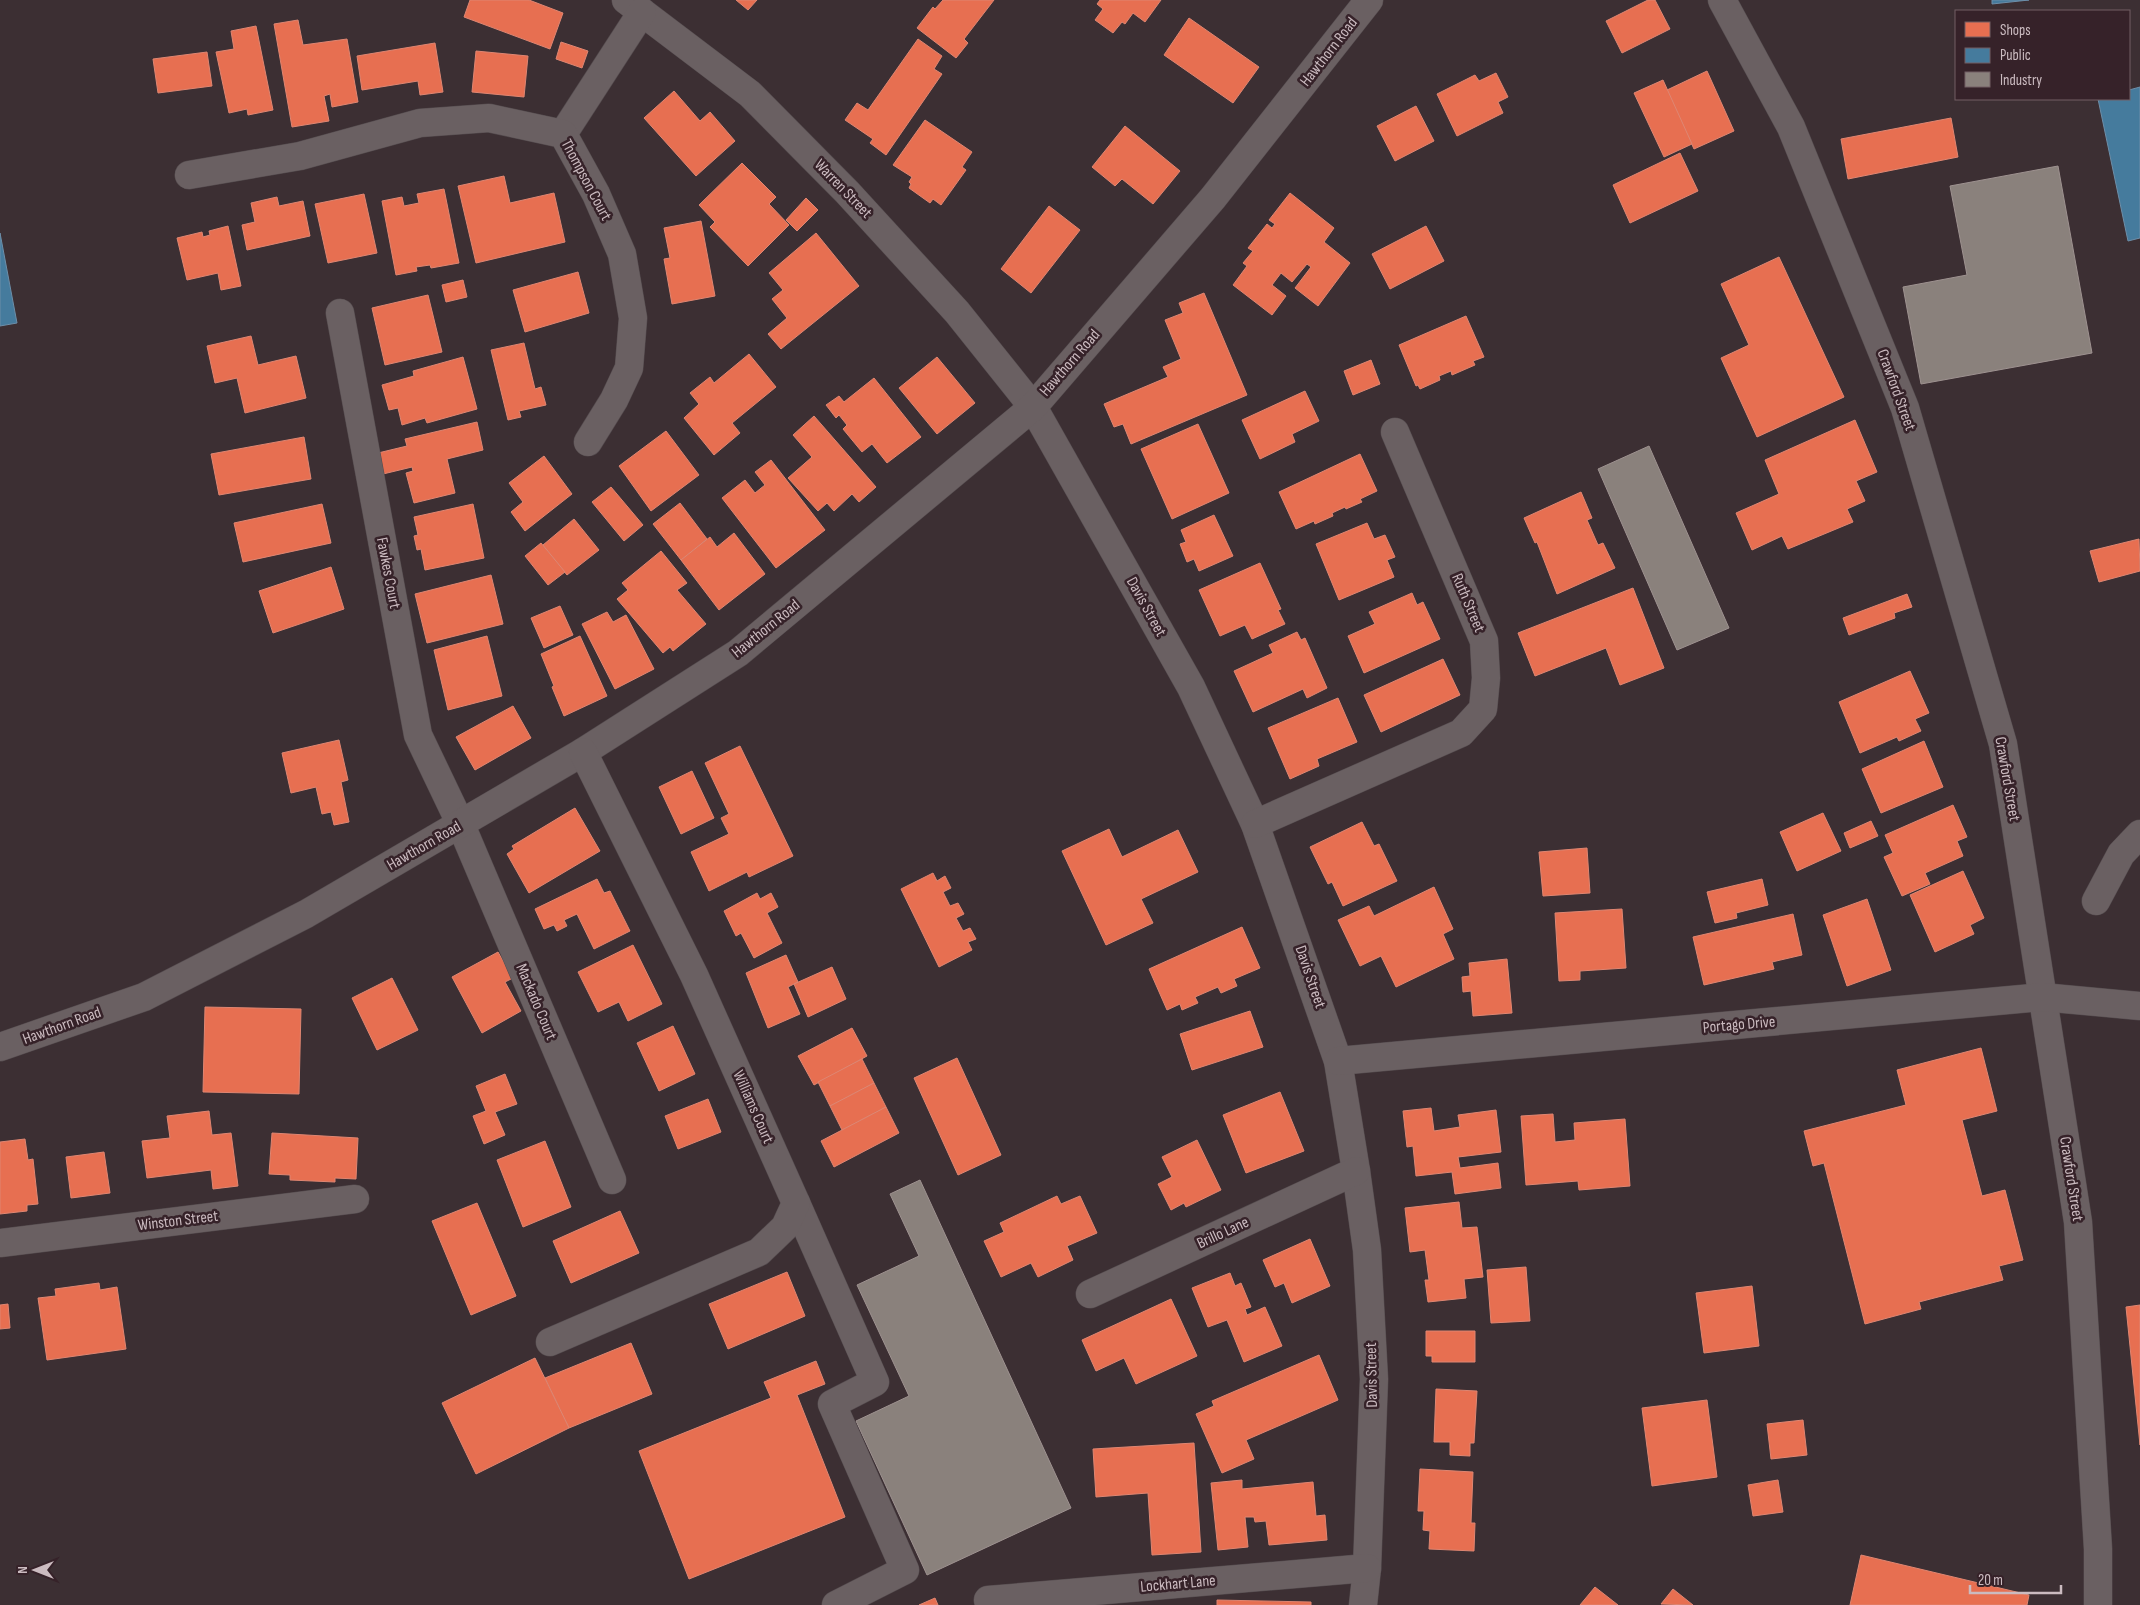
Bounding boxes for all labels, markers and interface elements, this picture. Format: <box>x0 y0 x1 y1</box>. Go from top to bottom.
legend <box>1955 10 2130 100</box>
street label: Hawthorn Road <box>1296 14 1362 90</box>
text: Shops <box>2000 21 2031 40</box>
text: Public <box>2000 46 2031 65</box>
text: Industry <box>2000 71 2042 90</box>
street label: Thompson Court <box>557 136 615 224</box>
street label: Warren Street <box>810 156 876 223</box>
street label: Hawthorn Road <box>1036 326 1104 400</box>
street label: Crawford Street <box>1872 347 1920 433</box>
street label: Fawkes Court <box>372 536 404 610</box>
street label: Ruth Street <box>1447 571 1489 635</box>
street label: Davis Street <box>1122 574 1170 640</box>
street label: Hawthorn Road <box>728 596 804 662</box>
street label: Crawford Street <box>1990 735 2024 823</box>
street label: Hawthorn Road <box>384 817 464 875</box>
street label: Davis Street <box>1290 943 1330 1011</box>
street label: Mackado Court <box>511 961 561 1043</box>
street label: Hawthorn Road <box>20 1003 104 1049</box>
street label: Portago Drive <box>1702 1012 1776 1038</box>
street label: Williams Court <box>728 1068 778 1147</box>
street label: Crawford Street <box>2055 1135 2087 1223</box>
street label: Winston Street <box>137 1207 219 1235</box>
street label: Brillo Lane <box>1194 1213 1252 1253</box>
street label: Davis Street <box>1362 1342 1382 1408</box>
north arrow <box>10 1545 60 1595</box>
scale bar <box>1970 1562 2061 1594</box>
text: N <box>14 1566 31 1574</box>
street label: Lockhart Lane <box>1140 1571 1216 1597</box>
text: 20 m <box>1978 1571 2003 1590</box>

